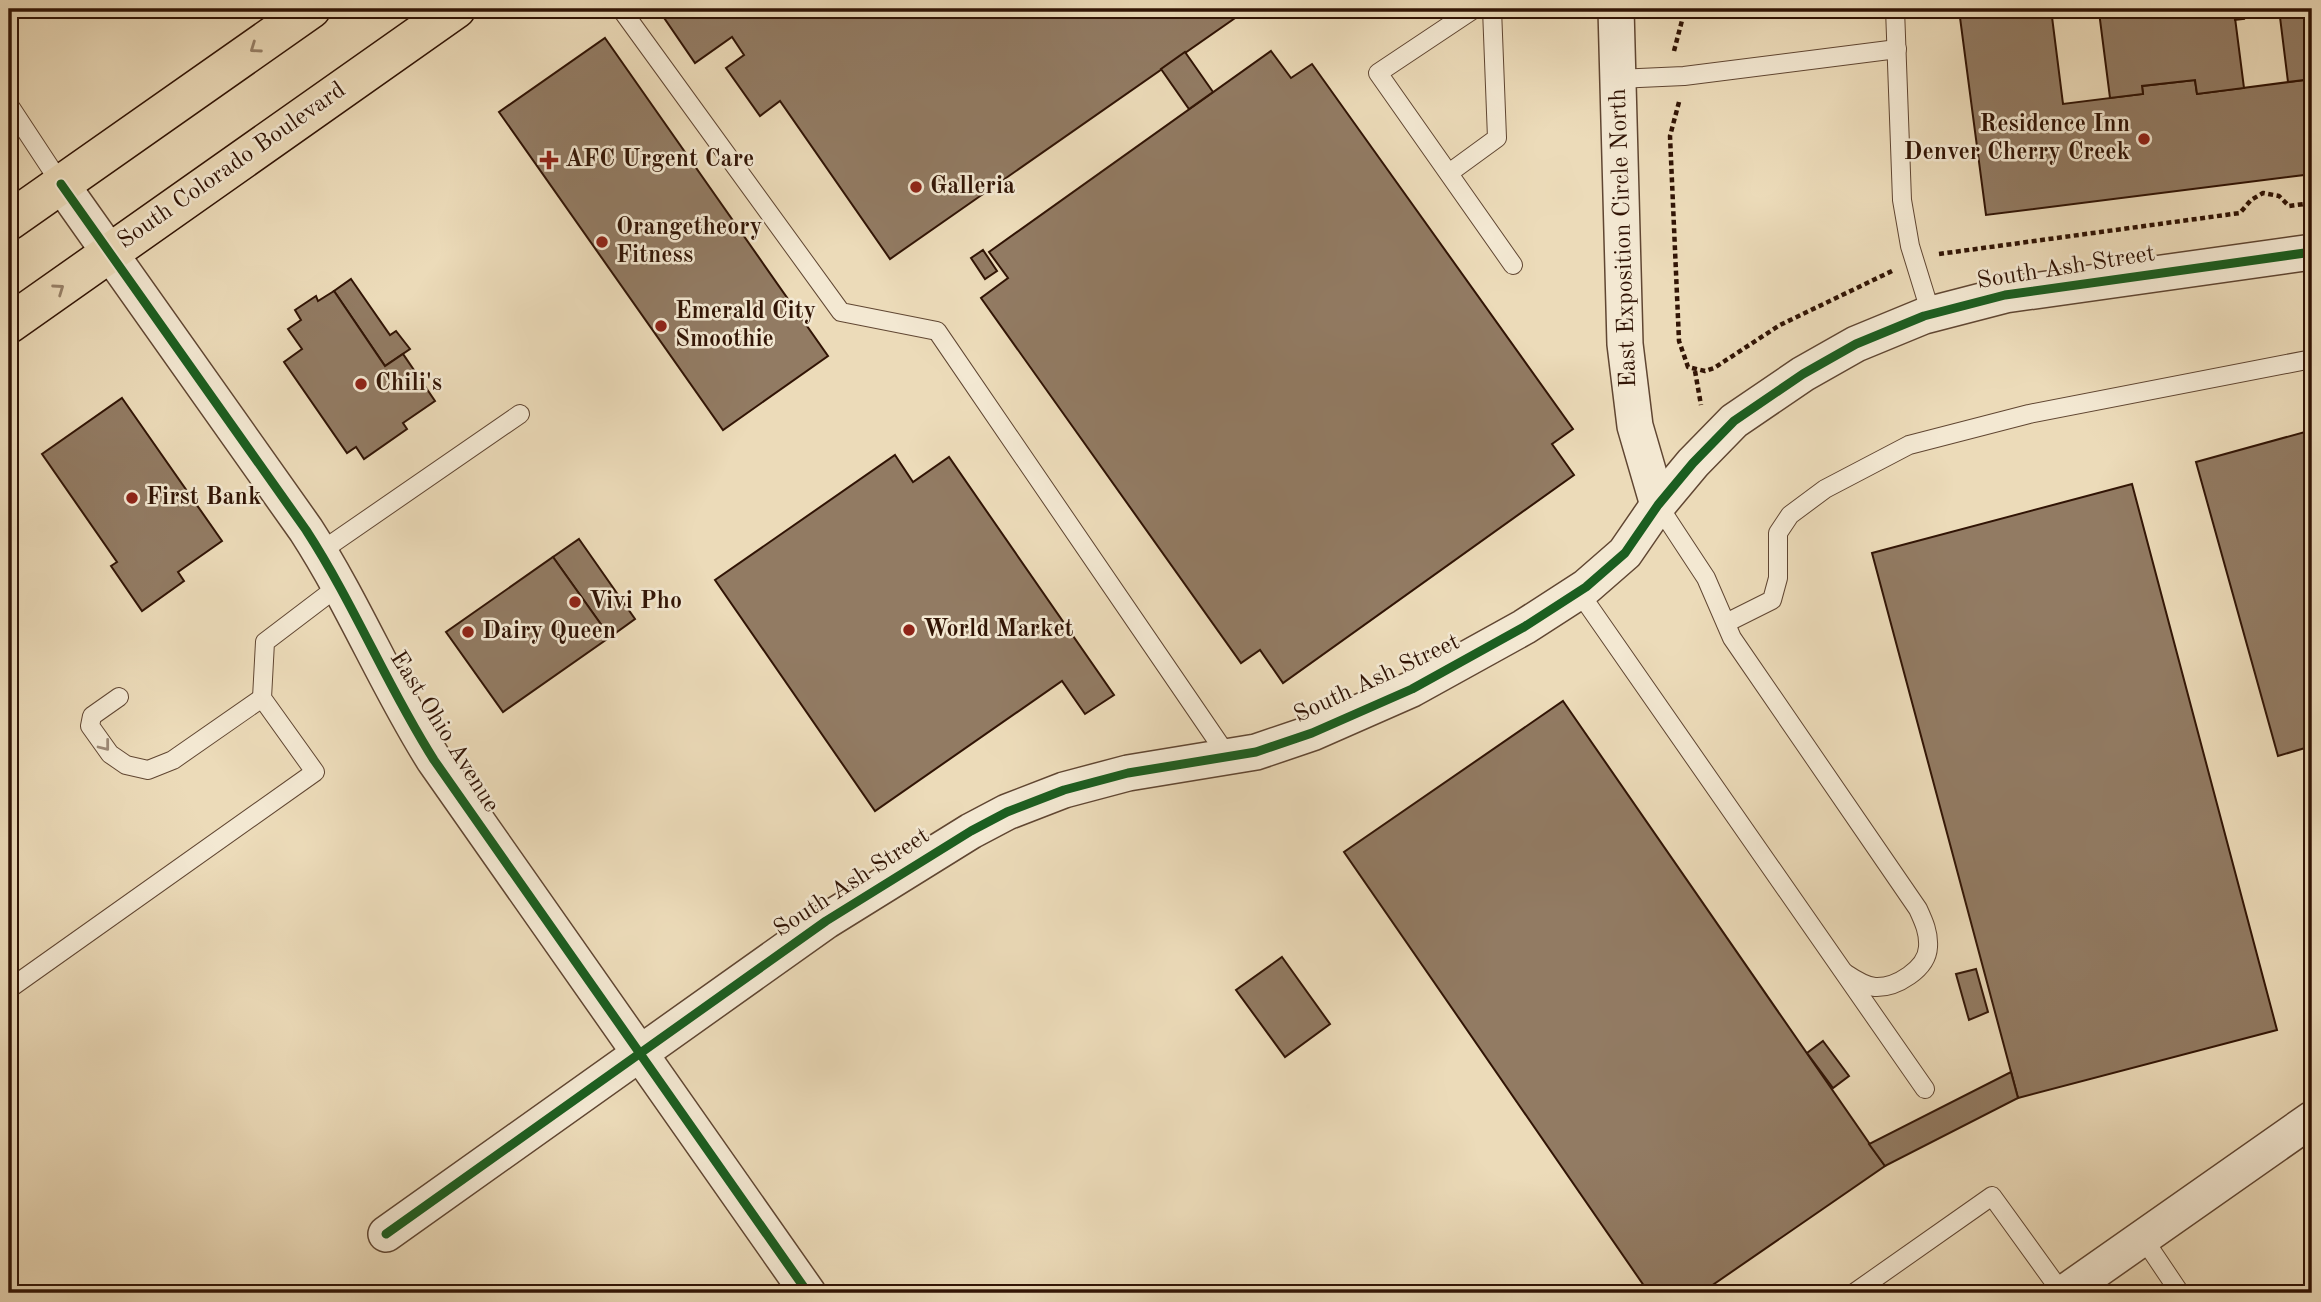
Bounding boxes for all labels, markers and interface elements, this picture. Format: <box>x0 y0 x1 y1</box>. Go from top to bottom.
one-way arrow <box>250 40 263 52</box>
street label: South Colorado Boulevard <box>114 78 350 254</box>
street label: East Exposition Circle North <box>1607 88 1641 388</box>
place label: Residence Inn Denver Cherry Creek <box>1904 113 2130 165</box>
marker: Residence Inn Denver Cherry Creek <box>2136 131 2152 147</box>
place label: AFC Urgent Care <box>565 148 754 172</box>
marker: AFC Urgent Care <box>539 150 559 170</box>
place label: Galleria <box>930 175 1015 199</box>
marker: Galleria <box>908 179 924 195</box>
place label: Orangetheory Fitness <box>616 216 762 268</box>
marker: Orangetheory Fitness <box>594 234 610 250</box>
street label: South Ash Street <box>1975 242 2157 294</box>
one-way arrow <box>51 285 64 297</box>
place label: Emerald City Smoothie <box>675 300 816 352</box>
marker: Emerald City Smoothie <box>653 318 669 334</box>
place label: Chili's <box>375 372 442 396</box>
marker: Chili's <box>353 376 369 392</box>
place label: First Bank <box>146 486 261 510</box>
marker: First Bank <box>124 490 140 506</box>
place label: Vivi Pho <box>589 590 682 614</box>
marker: Vivi Pho <box>567 594 583 610</box>
place label: World Market <box>923 618 1074 642</box>
place label: Dairy Queen <box>482 620 616 644</box>
marker: World Market <box>901 622 917 638</box>
marker: Dairy Queen <box>460 624 476 640</box>
street label: South Ash Street <box>1290 630 1464 728</box>
street label: East Ohio Avenue <box>385 647 503 817</box>
one-way arrow <box>97 739 110 751</box>
street label: South Ash Street <box>770 824 934 942</box>

